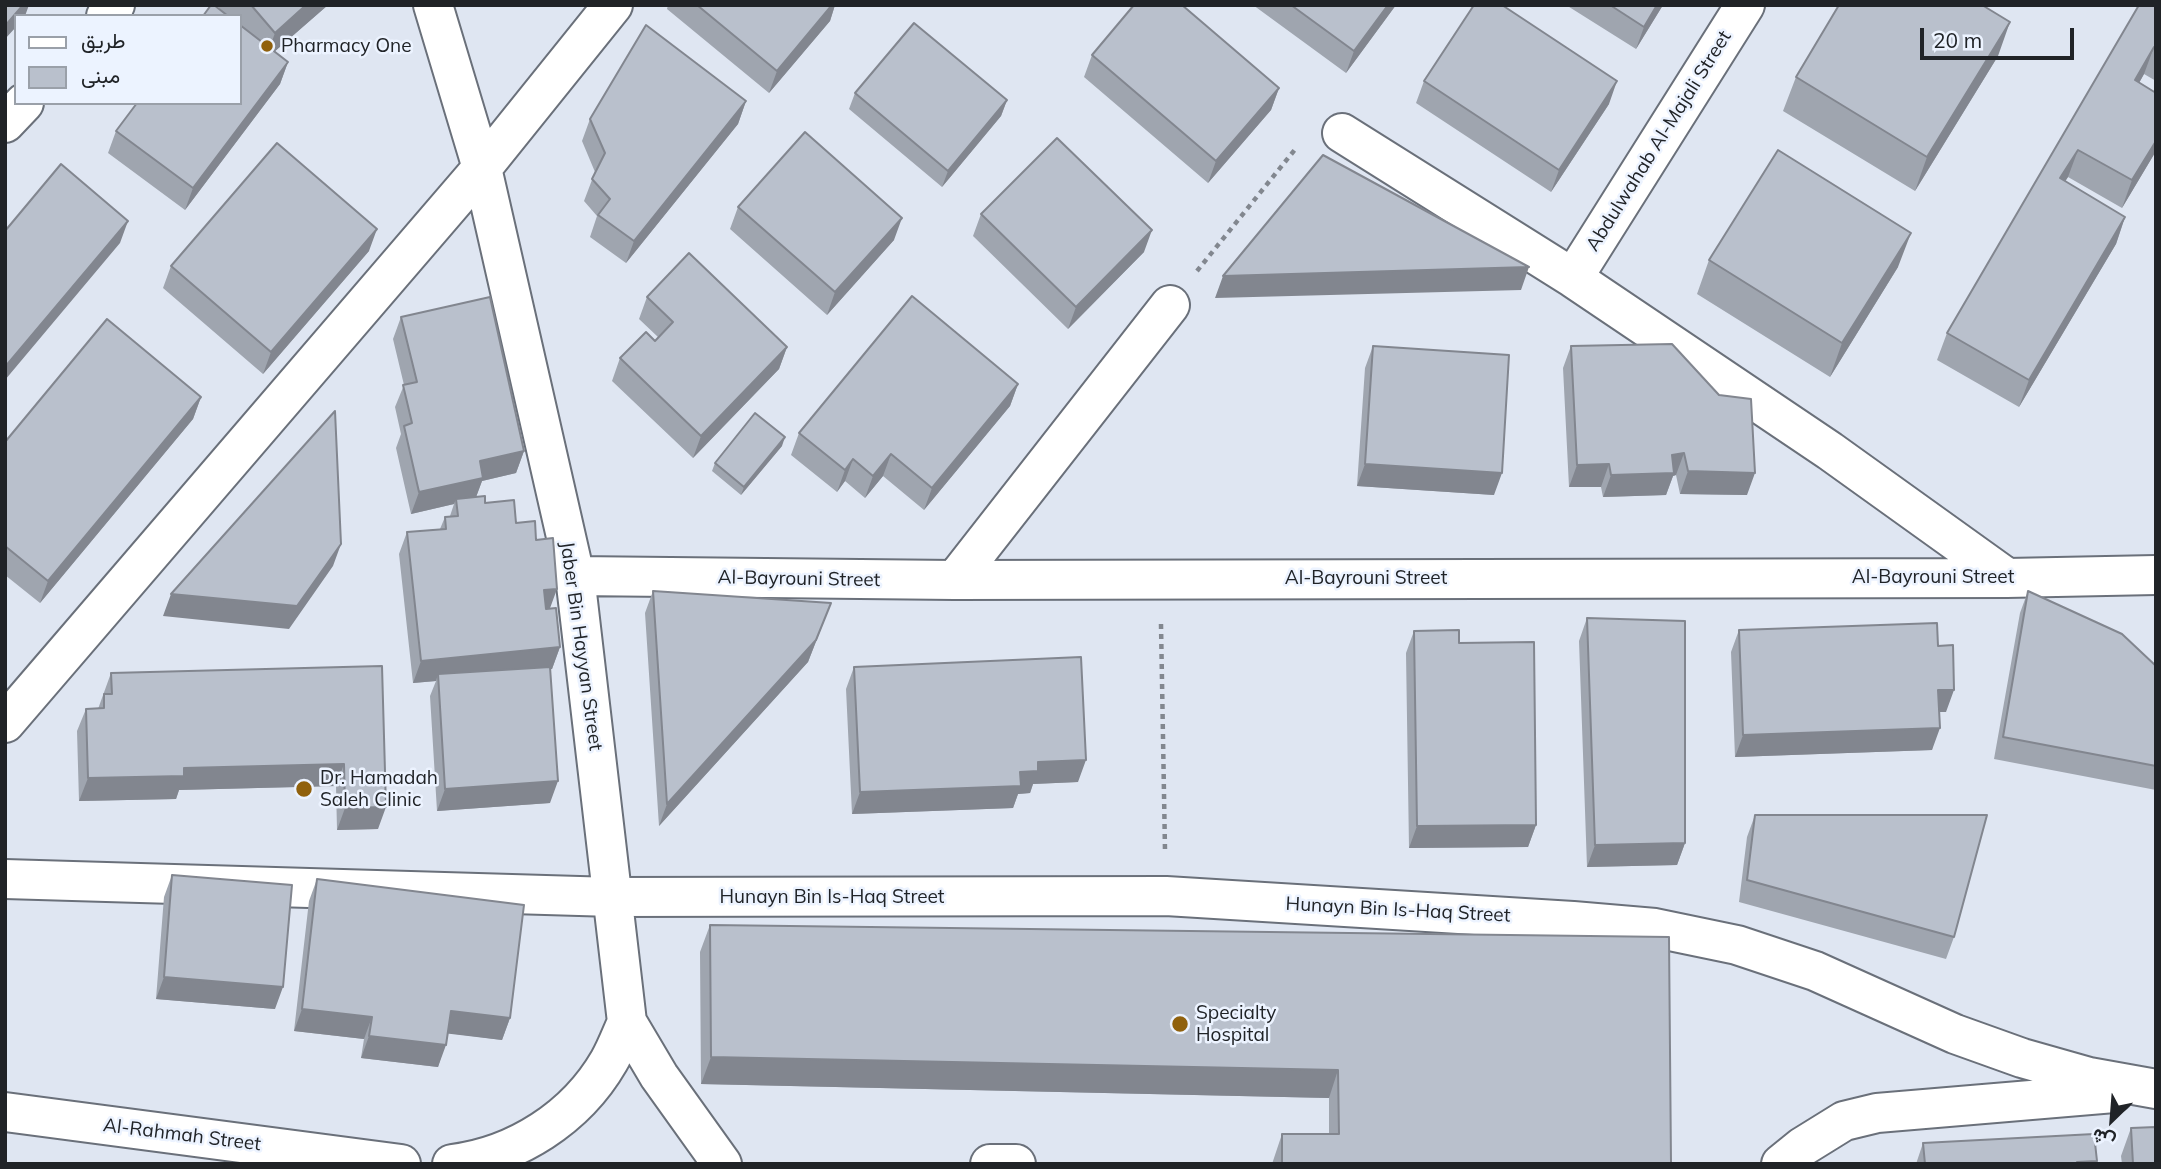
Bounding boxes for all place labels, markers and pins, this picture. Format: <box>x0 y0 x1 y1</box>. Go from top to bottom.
place label: Pharmacy One <box>281 35 412 57</box>
marker: Pharmacy One <box>259 38 275 54</box>
place label: Dr. Hamadah Saleh Clinic <box>320 767 438 811</box>
marker: Dr. Hamadah Saleh Clinic <box>294 779 314 799</box>
place label: Specialty Hospital <box>1196 1002 1276 1046</box>
marker: Specialty Hospital <box>1170 1014 1190 1034</box>

